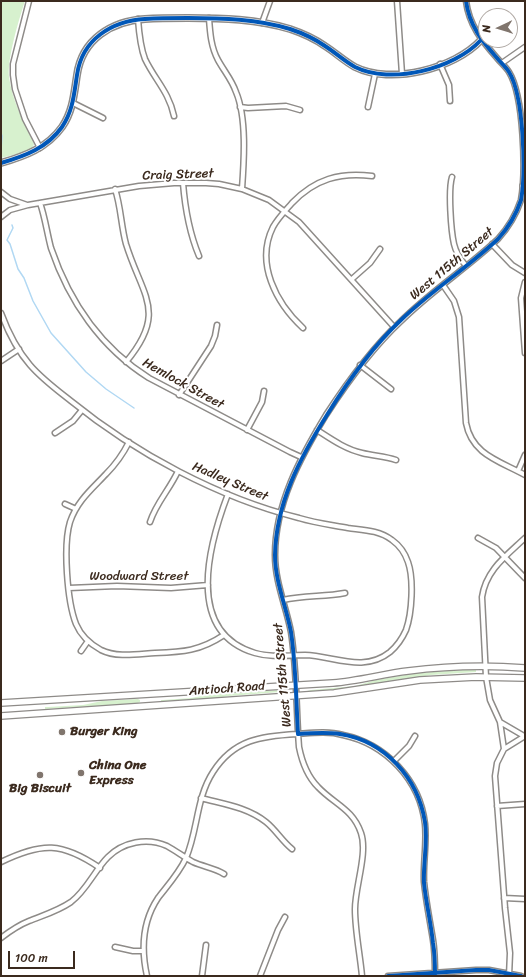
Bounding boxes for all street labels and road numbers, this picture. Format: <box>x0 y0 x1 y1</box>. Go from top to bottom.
street label: Craig Street <box>142 166 214 184</box>
street label: West 115th Street <box>407 224 497 304</box>
street label: Hemlock Street <box>140 355 226 413</box>
street label: Hadley Street <box>190 459 270 505</box>
street label: Woodward Street <box>90 569 188 585</box>
street label: West 115th Street <box>271 622 295 728</box>
street label: Antioch Road <box>189 679 265 699</box>

